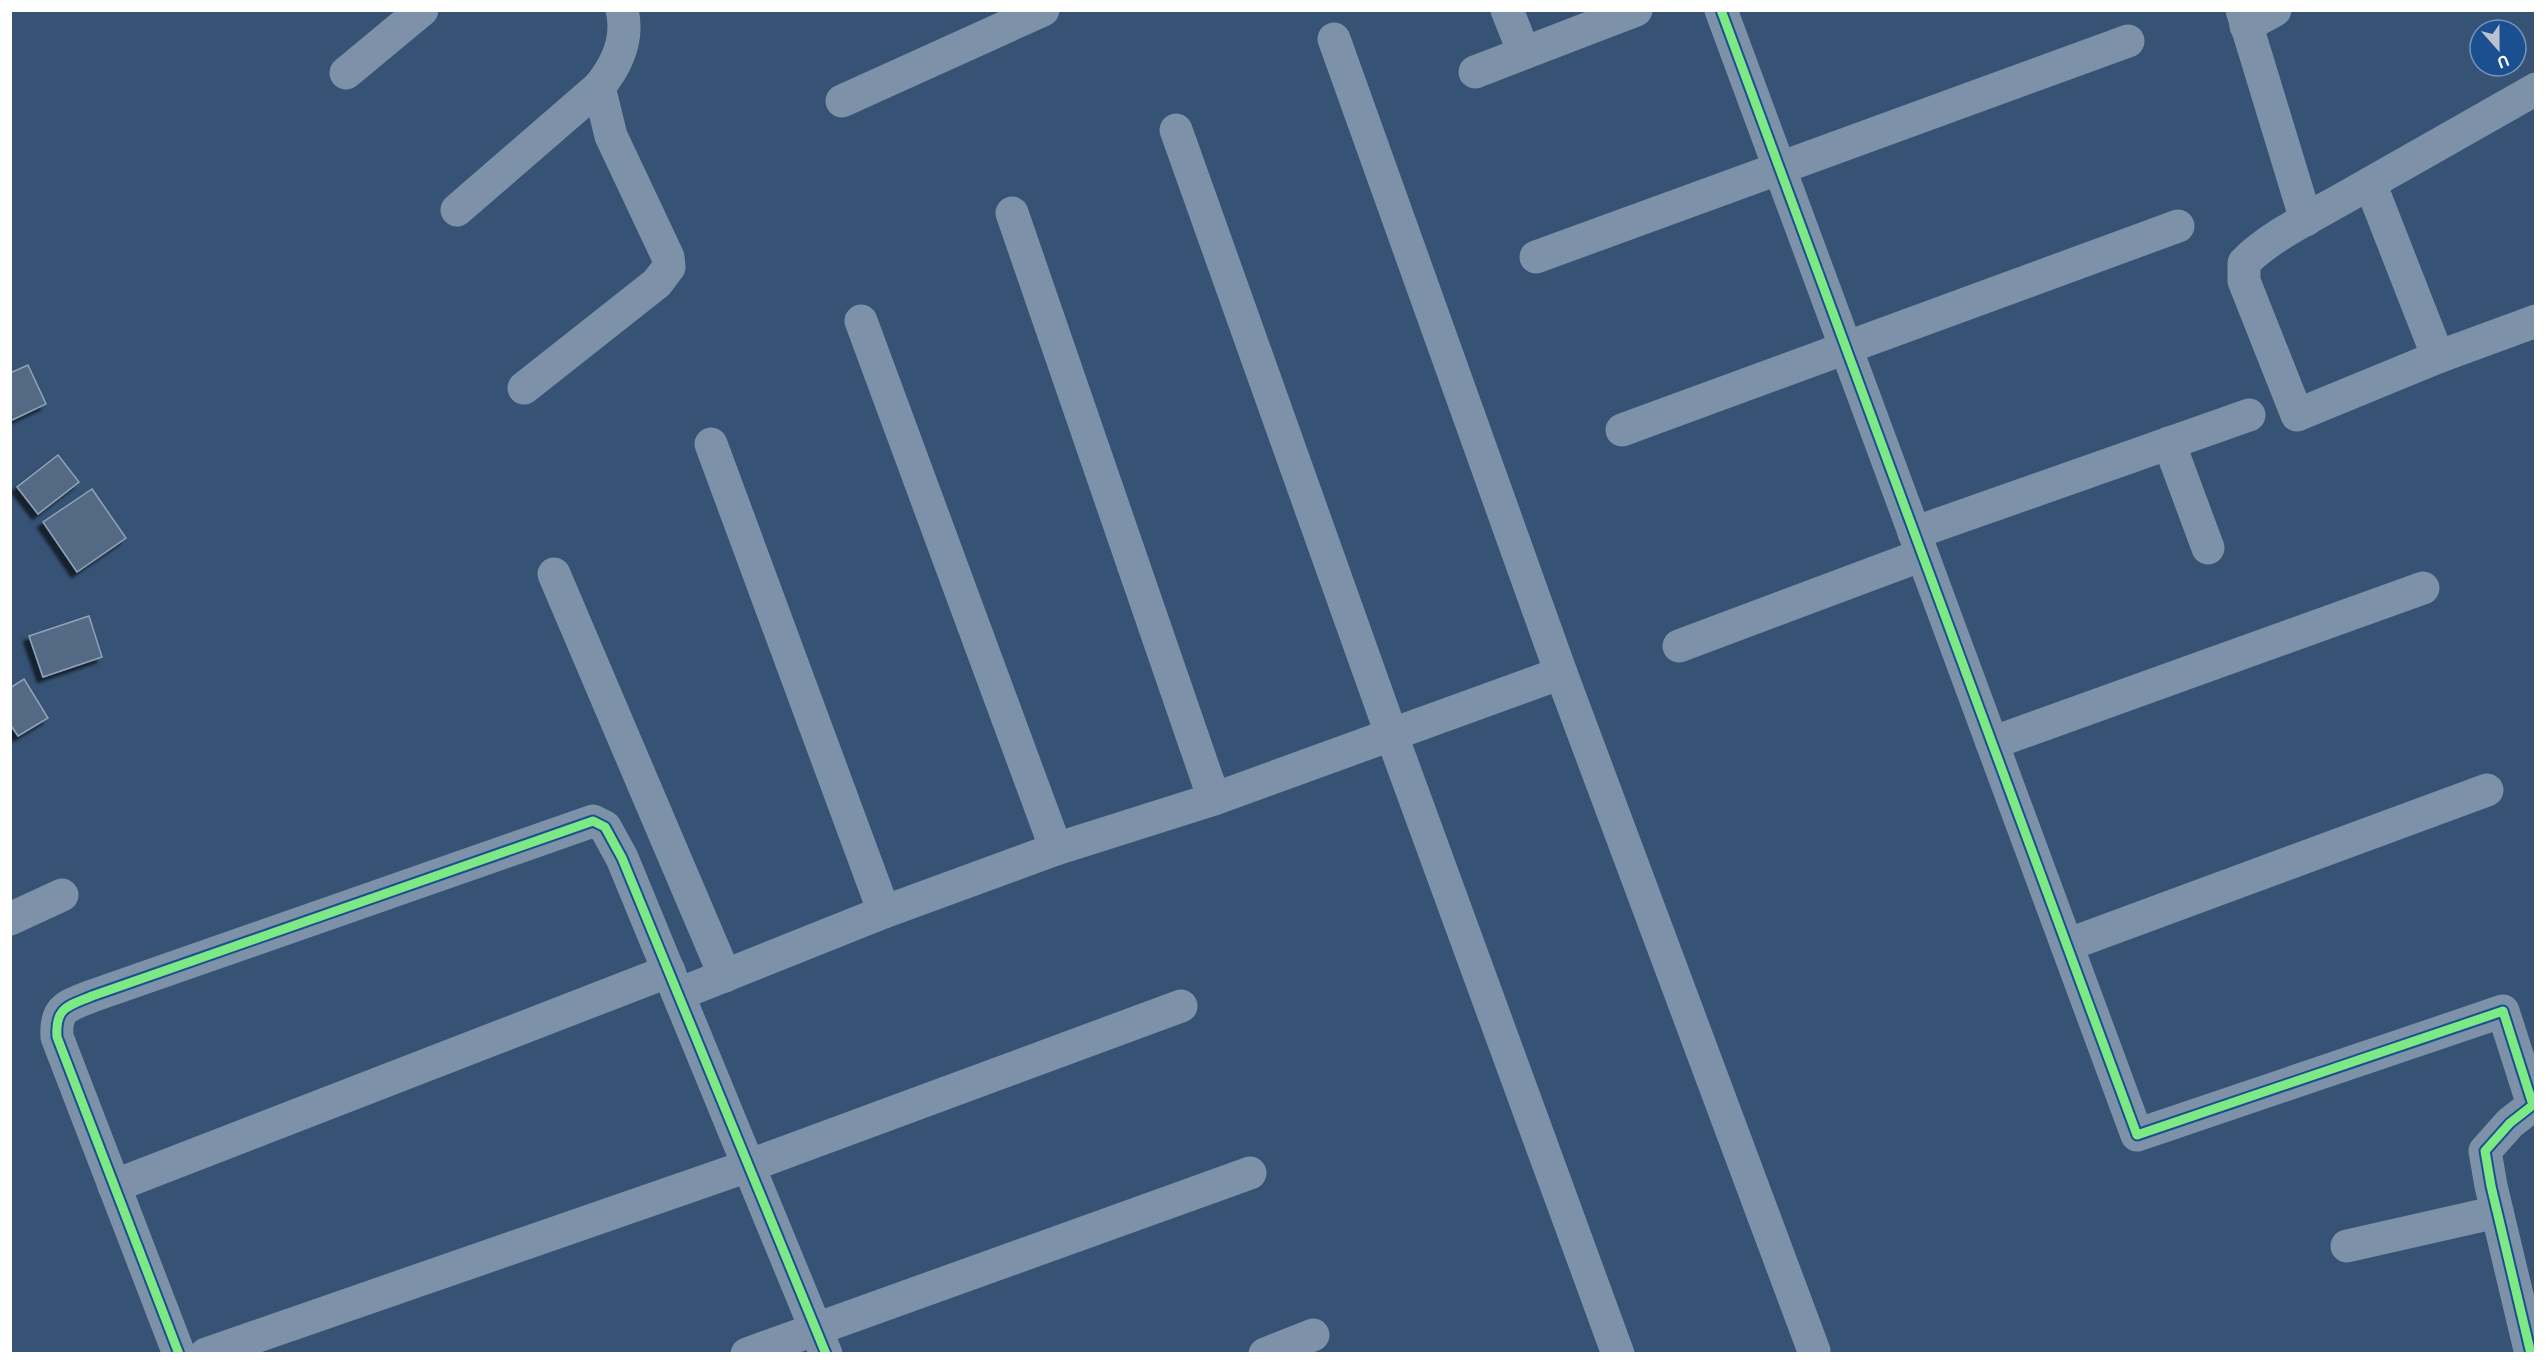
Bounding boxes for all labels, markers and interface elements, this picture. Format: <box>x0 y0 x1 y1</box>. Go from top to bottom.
north arrow <box>2468 18 2528 78</box>
text: U <box>2495 52 2512 72</box>

